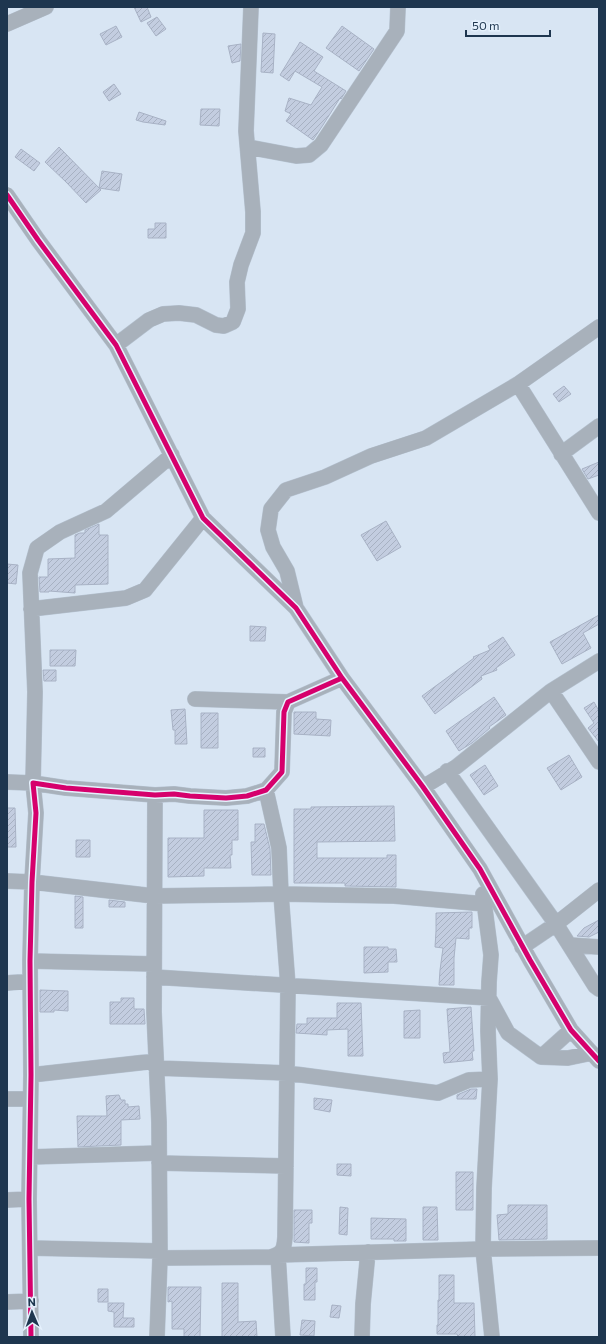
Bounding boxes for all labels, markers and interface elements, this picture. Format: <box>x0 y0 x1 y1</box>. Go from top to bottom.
scale bar <box>466 12 550 38</box>
text: 50 m <box>472 18 500 32</box>
north arrow <box>12 1292 52 1332</box>
text: N <box>27 1295 36 1308</box>

